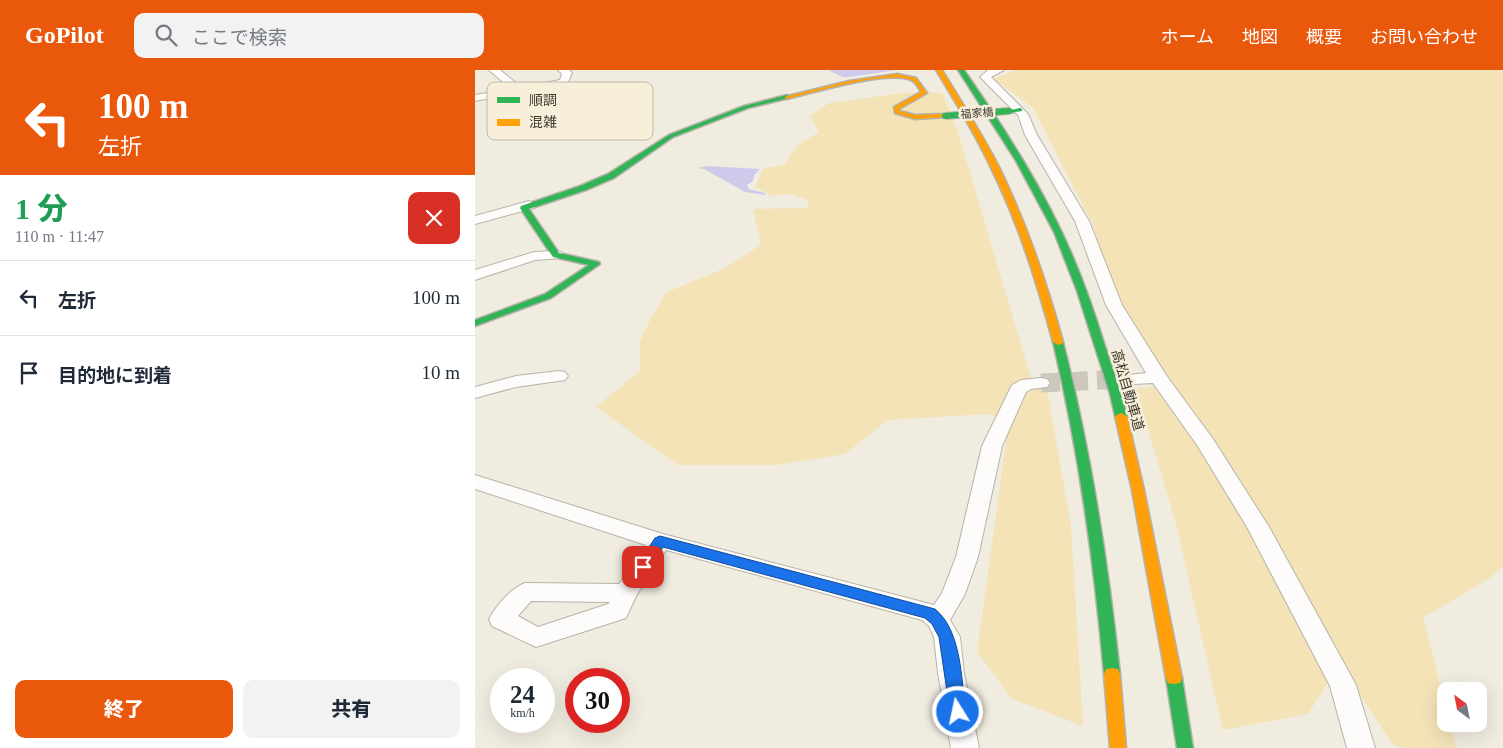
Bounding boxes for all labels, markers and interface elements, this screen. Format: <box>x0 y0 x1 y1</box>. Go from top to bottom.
search box <box>134 13 484 58</box>
icon: search <box>152 21 180 49</box>
text: GoPilot <box>25 22 104 48</box>
text: ここで検索 <box>192 27 287 48</box>
text: ホーム <box>1161 27 1214 47</box>
text: 地図 <box>1242 27 1278 47</box>
text: 概要 <box>1306 27 1342 47</box>
text: お問い合わせ <box>1370 27 1478 47</box>
legend <box>487 82 653 140</box>
text: 100 m <box>98 87 188 126</box>
icon: left <box>15 90 80 155</box>
text: 順調 <box>529 93 557 108</box>
street label: 福家橋 <box>960 106 994 120</box>
text: 混雑 <box>529 114 557 130</box>
text: 左折 <box>98 134 142 159</box>
text: 1 分 <box>15 192 68 225</box>
button: close <box>408 192 460 244</box>
text: 110 m · 11:47 <box>15 228 104 245</box>
icon: left <box>15 284 43 312</box>
text: 100 m <box>412 287 460 308</box>
text: 左折 <box>58 290 96 311</box>
street label: 高松自動車道 <box>1109 348 1146 433</box>
icon: arrive <box>15 359 43 387</box>
text: 10 m <box>421 362 460 383</box>
text: 目的地に到着 <box>58 365 172 386</box>
pin <box>622 546 664 588</box>
icon: arrive <box>629 553 657 581</box>
speed limit sign: 30 <box>565 668 630 733</box>
button: 終了 <box>15 680 233 738</box>
button: 共有 <box>243 680 460 738</box>
text: 24 <box>510 681 535 708</box>
north arrow <box>1437 682 1487 732</box>
map controls <box>1437 682 1487 732</box>
position arrow <box>931 685 983 737</box>
text: km/h <box>510 706 535 720</box>

